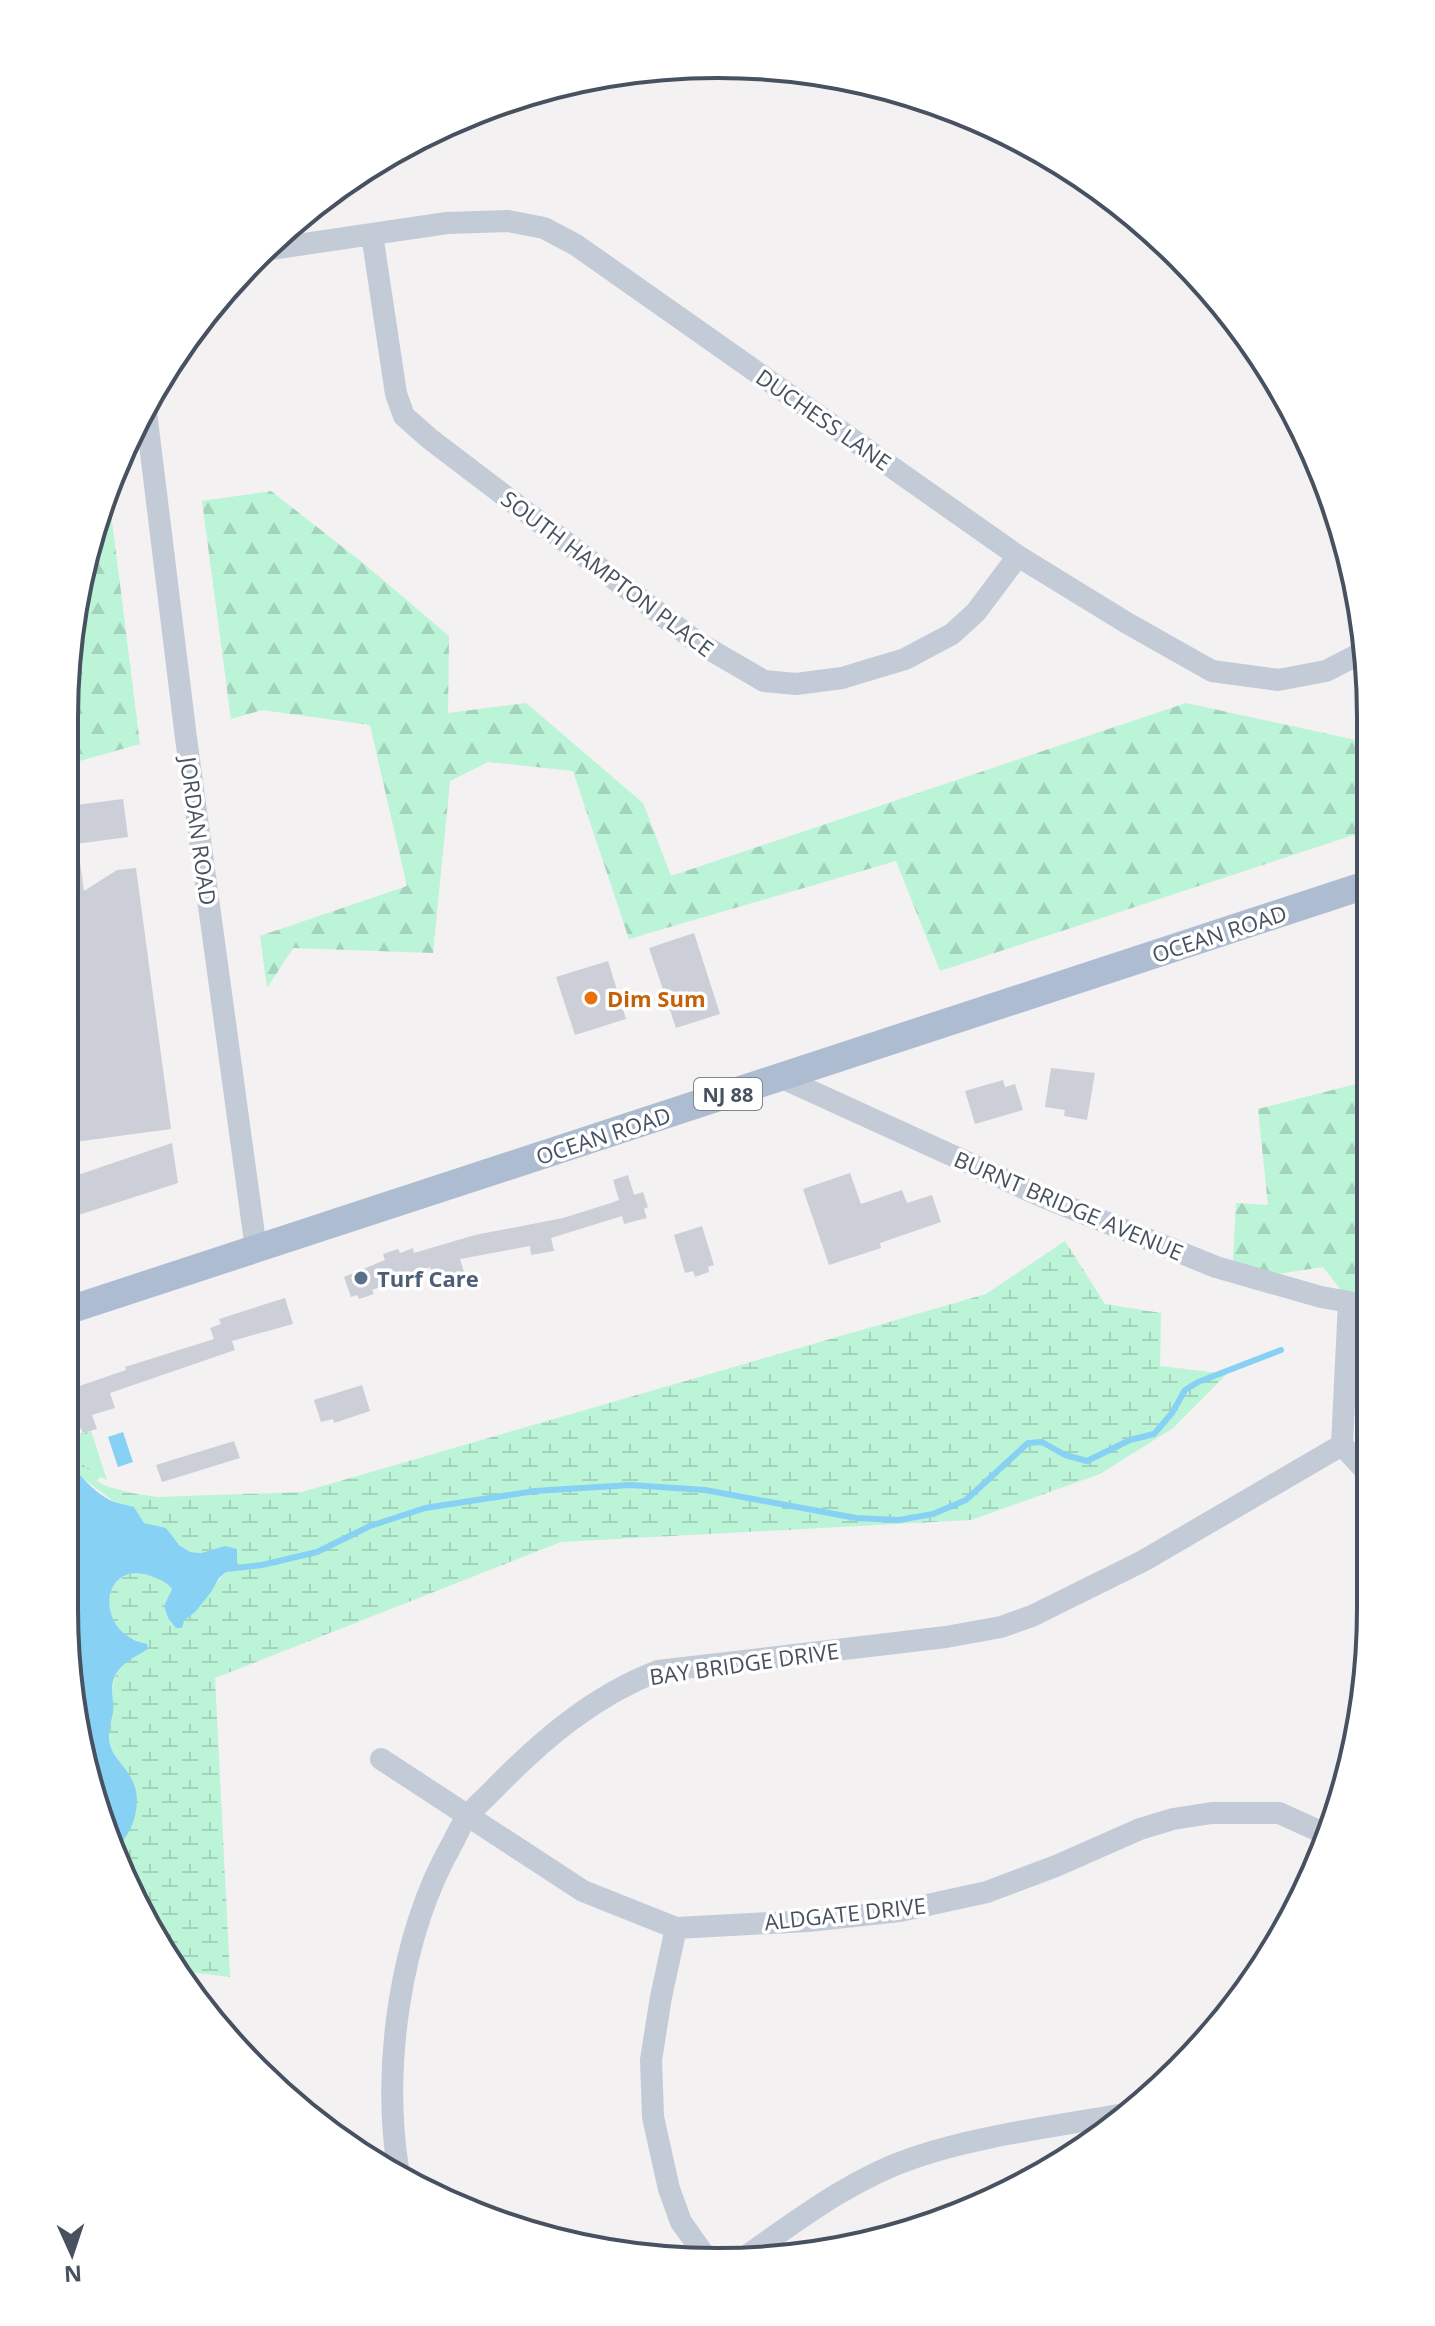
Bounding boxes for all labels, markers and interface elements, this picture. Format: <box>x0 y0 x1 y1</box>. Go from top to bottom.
street label: DUCHESS LANE <box>751 361 897 477</box>
street label: SOUTH HAMPTON PLACE <box>496 483 720 663</box>
street label: JORDAN ROAD <box>173 753 224 907</box>
street label: OCEAN ROAD <box>1148 897 1290 969</box>
place label: Dim Sum <box>607 983 706 1013</box>
marker: Dim Sum <box>582 989 600 1007</box>
road number: NJ 88 <box>694 1078 762 1110</box>
street label: OCEAN ROAD <box>532 1099 674 1171</box>
street label: BURNT BRIDGE AVENUE <box>950 1143 1188 1267</box>
place label: Turf Care <box>377 1263 479 1293</box>
marker: Turf Care <box>352 1269 370 1287</box>
street label: BAY BRIDGE DRIVE <box>647 1635 841 1691</box>
street label: ALDGATE DRIVE <box>763 1890 927 1936</box>
north arrow <box>32 2214 112 2294</box>
text: N <box>63 2260 83 2290</box>

